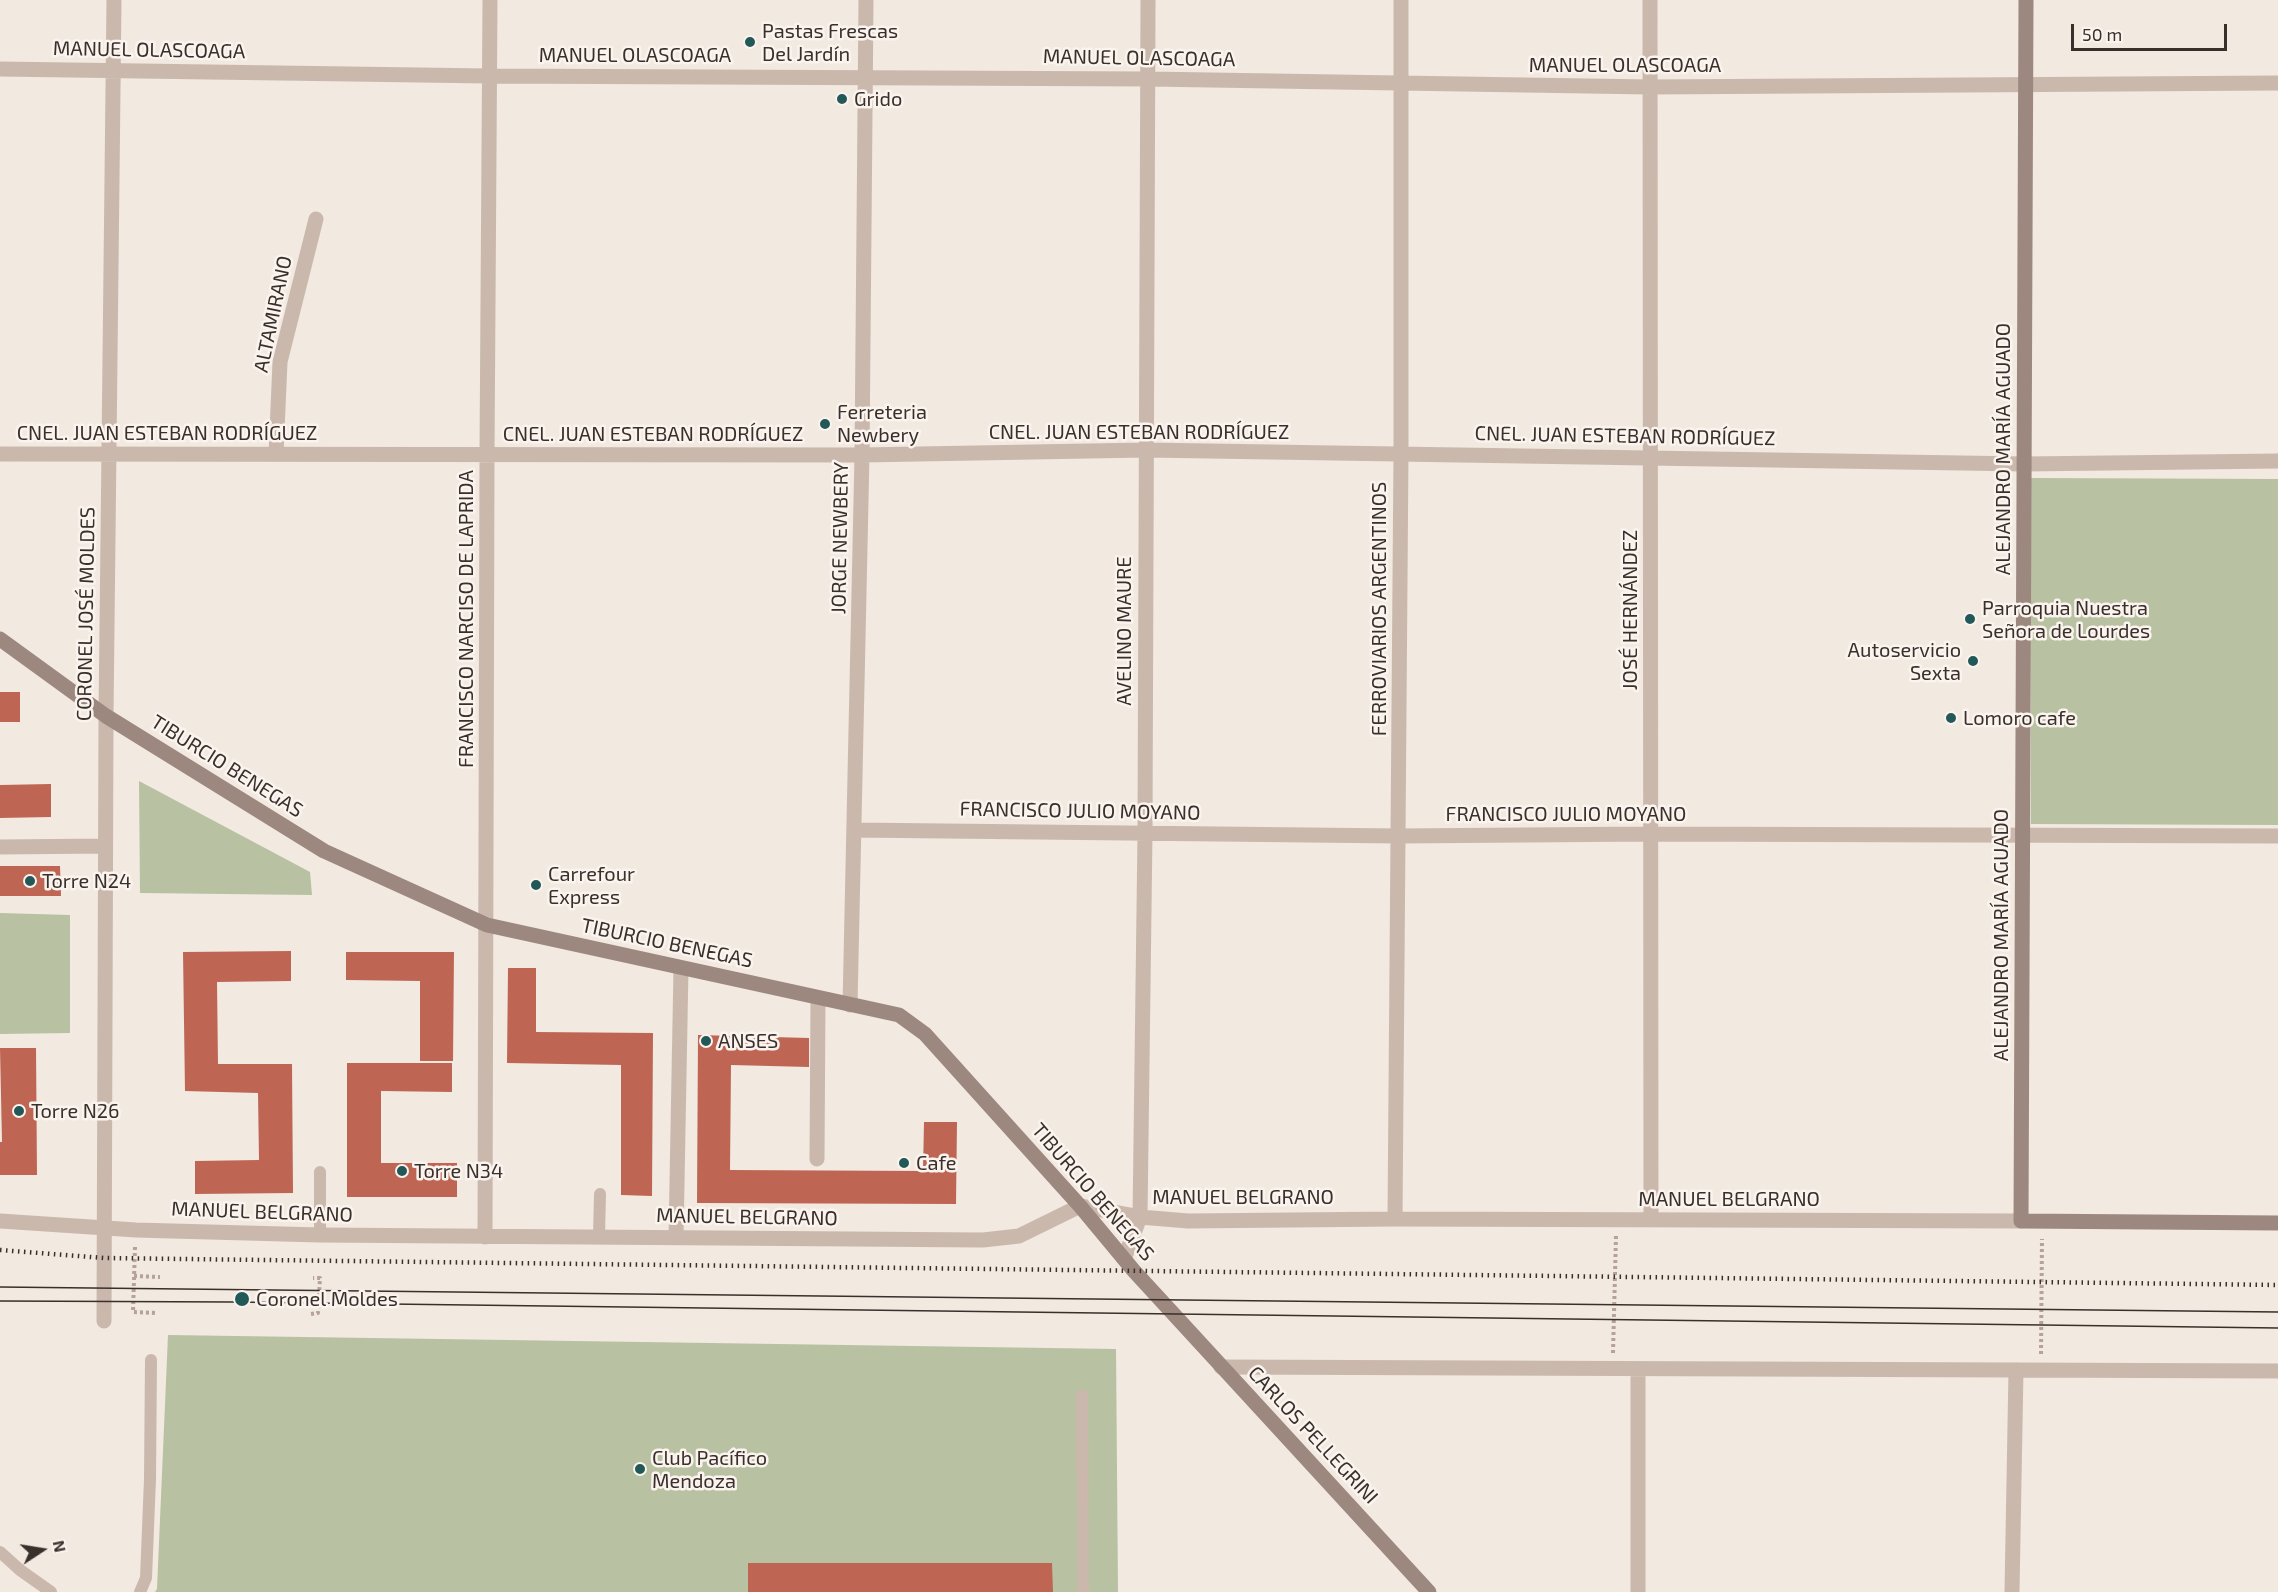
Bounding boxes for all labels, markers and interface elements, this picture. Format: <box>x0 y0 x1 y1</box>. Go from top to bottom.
scale bar <box>2074 12 2230 50</box>
place label: Pastas Frescas Del Jardín <box>762 19 898 66</box>
text: 50 m <box>2082 23 2122 45</box>
marker: Pastas Frescas Del Jardín <box>743 35 757 49</box>
street label: MANUEL OLASCOAGA <box>53 36 245 64</box>
street label: MANUEL OLASCOAGA <box>539 43 731 67</box>
street label: MANUEL OLASCOAGA <box>1043 44 1235 72</box>
street label: MANUEL OLASCOAGA <box>1529 53 1721 77</box>
place label: Grido <box>854 87 902 111</box>
marker: Grido <box>835 92 849 106</box>
street label: ALTAMIRANO <box>249 254 297 374</box>
street label: ALEJANDRO MARÍA AGUADO <box>1991 323 2015 575</box>
place label: Ferreteria Newbery <box>837 400 927 447</box>
marker: Ferreteria Newbery <box>818 417 832 431</box>
street label: CNEL. JUAN ESTEBAN RODRÍGUEZ <box>989 420 1289 444</box>
street label: CNEL. JUAN ESTEBAN RODRÍGUEZ <box>17 421 317 445</box>
street label: CNEL. JUAN ESTEBAN RODRÍGUEZ <box>1474 421 1776 451</box>
street label: CNEL. JUAN ESTEBAN RODRÍGUEZ <box>503 422 803 446</box>
street label: JORGE NEWBERY <box>827 462 853 614</box>
street label: FRANCISCO NARCISO DE LAPRIDA <box>454 470 478 768</box>
street label: FERROVIARIOS ARGENTINOS <box>1367 482 1391 736</box>
street label: CORONEL JOSÉ MOLDES <box>72 507 100 721</box>
street label: JOSÉ HERNÁNDEZ <box>1618 530 1642 690</box>
street label: AVELINO MAURE <box>1112 556 1136 706</box>
place label: Parroquia Nuestra Señora de Lourdes <box>1982 596 2150 643</box>
marker: Parroquia Nuestra Señora de Lourdes <box>1963 612 1977 626</box>
place label: Autoservicio Sexta <box>1848 638 1961 685</box>
marker: Autoservicio Sexta <box>1966 654 1980 668</box>
place label: Lomoro cafe <box>1963 706 2076 730</box>
street label: TIBURCIO BENEGAS <box>147 710 307 822</box>
marker: Lomoro cafe <box>1944 711 1958 725</box>
street label: FRANCISCO JULIO MOYANO <box>959 797 1201 825</box>
street label: FRANCISCO JULIO MOYANO <box>1446 802 1686 826</box>
street label: ALEJANDRO MARÍA AGUADO <box>1989 809 2013 1061</box>
place label: Carrefour Express <box>548 862 635 909</box>
place label: Torre N24 <box>42 869 131 893</box>
marker: Torre N24 <box>23 874 37 888</box>
marker: Carrefour Express <box>529 878 543 892</box>
street label: TIBURCIO BENEGAS <box>579 913 755 973</box>
place label: ANSES <box>718 1029 778 1053</box>
marker: ANSES <box>699 1034 713 1048</box>
place label: Torre N26 <box>31 1099 119 1123</box>
marker: Torre N26 <box>12 1104 26 1118</box>
street label: TIBURCIO BENEGAS <box>1027 1118 1159 1266</box>
place label: Cafe <box>916 1151 957 1175</box>
marker: Cafe <box>897 1156 911 1170</box>
place label: Torre N34 <box>414 1159 503 1183</box>
marker: Torre N34 <box>395 1164 409 1178</box>
street label: MANUEL BELGRANO <box>1152 1185 1334 1209</box>
street label: MANUEL BELGRANO <box>1638 1187 1820 1211</box>
street label: MANUEL BELGRANO <box>171 1197 353 1227</box>
street label: MANUEL BELGRANO <box>656 1203 838 1231</box>
place label: Coronel Moldes <box>256 1287 398 1311</box>
marker: Coronel Moldes <box>233 1290 251 1308</box>
street label: CARLOS PELLEGRINI <box>1243 1361 1383 1509</box>
place label: Club Pacífico Mendoza <box>652 1446 767 1493</box>
marker: Club Pacífico Mendoza <box>633 1462 647 1476</box>
north arrow <box>12 1520 72 1580</box>
text: N <box>50 1539 71 1554</box>

